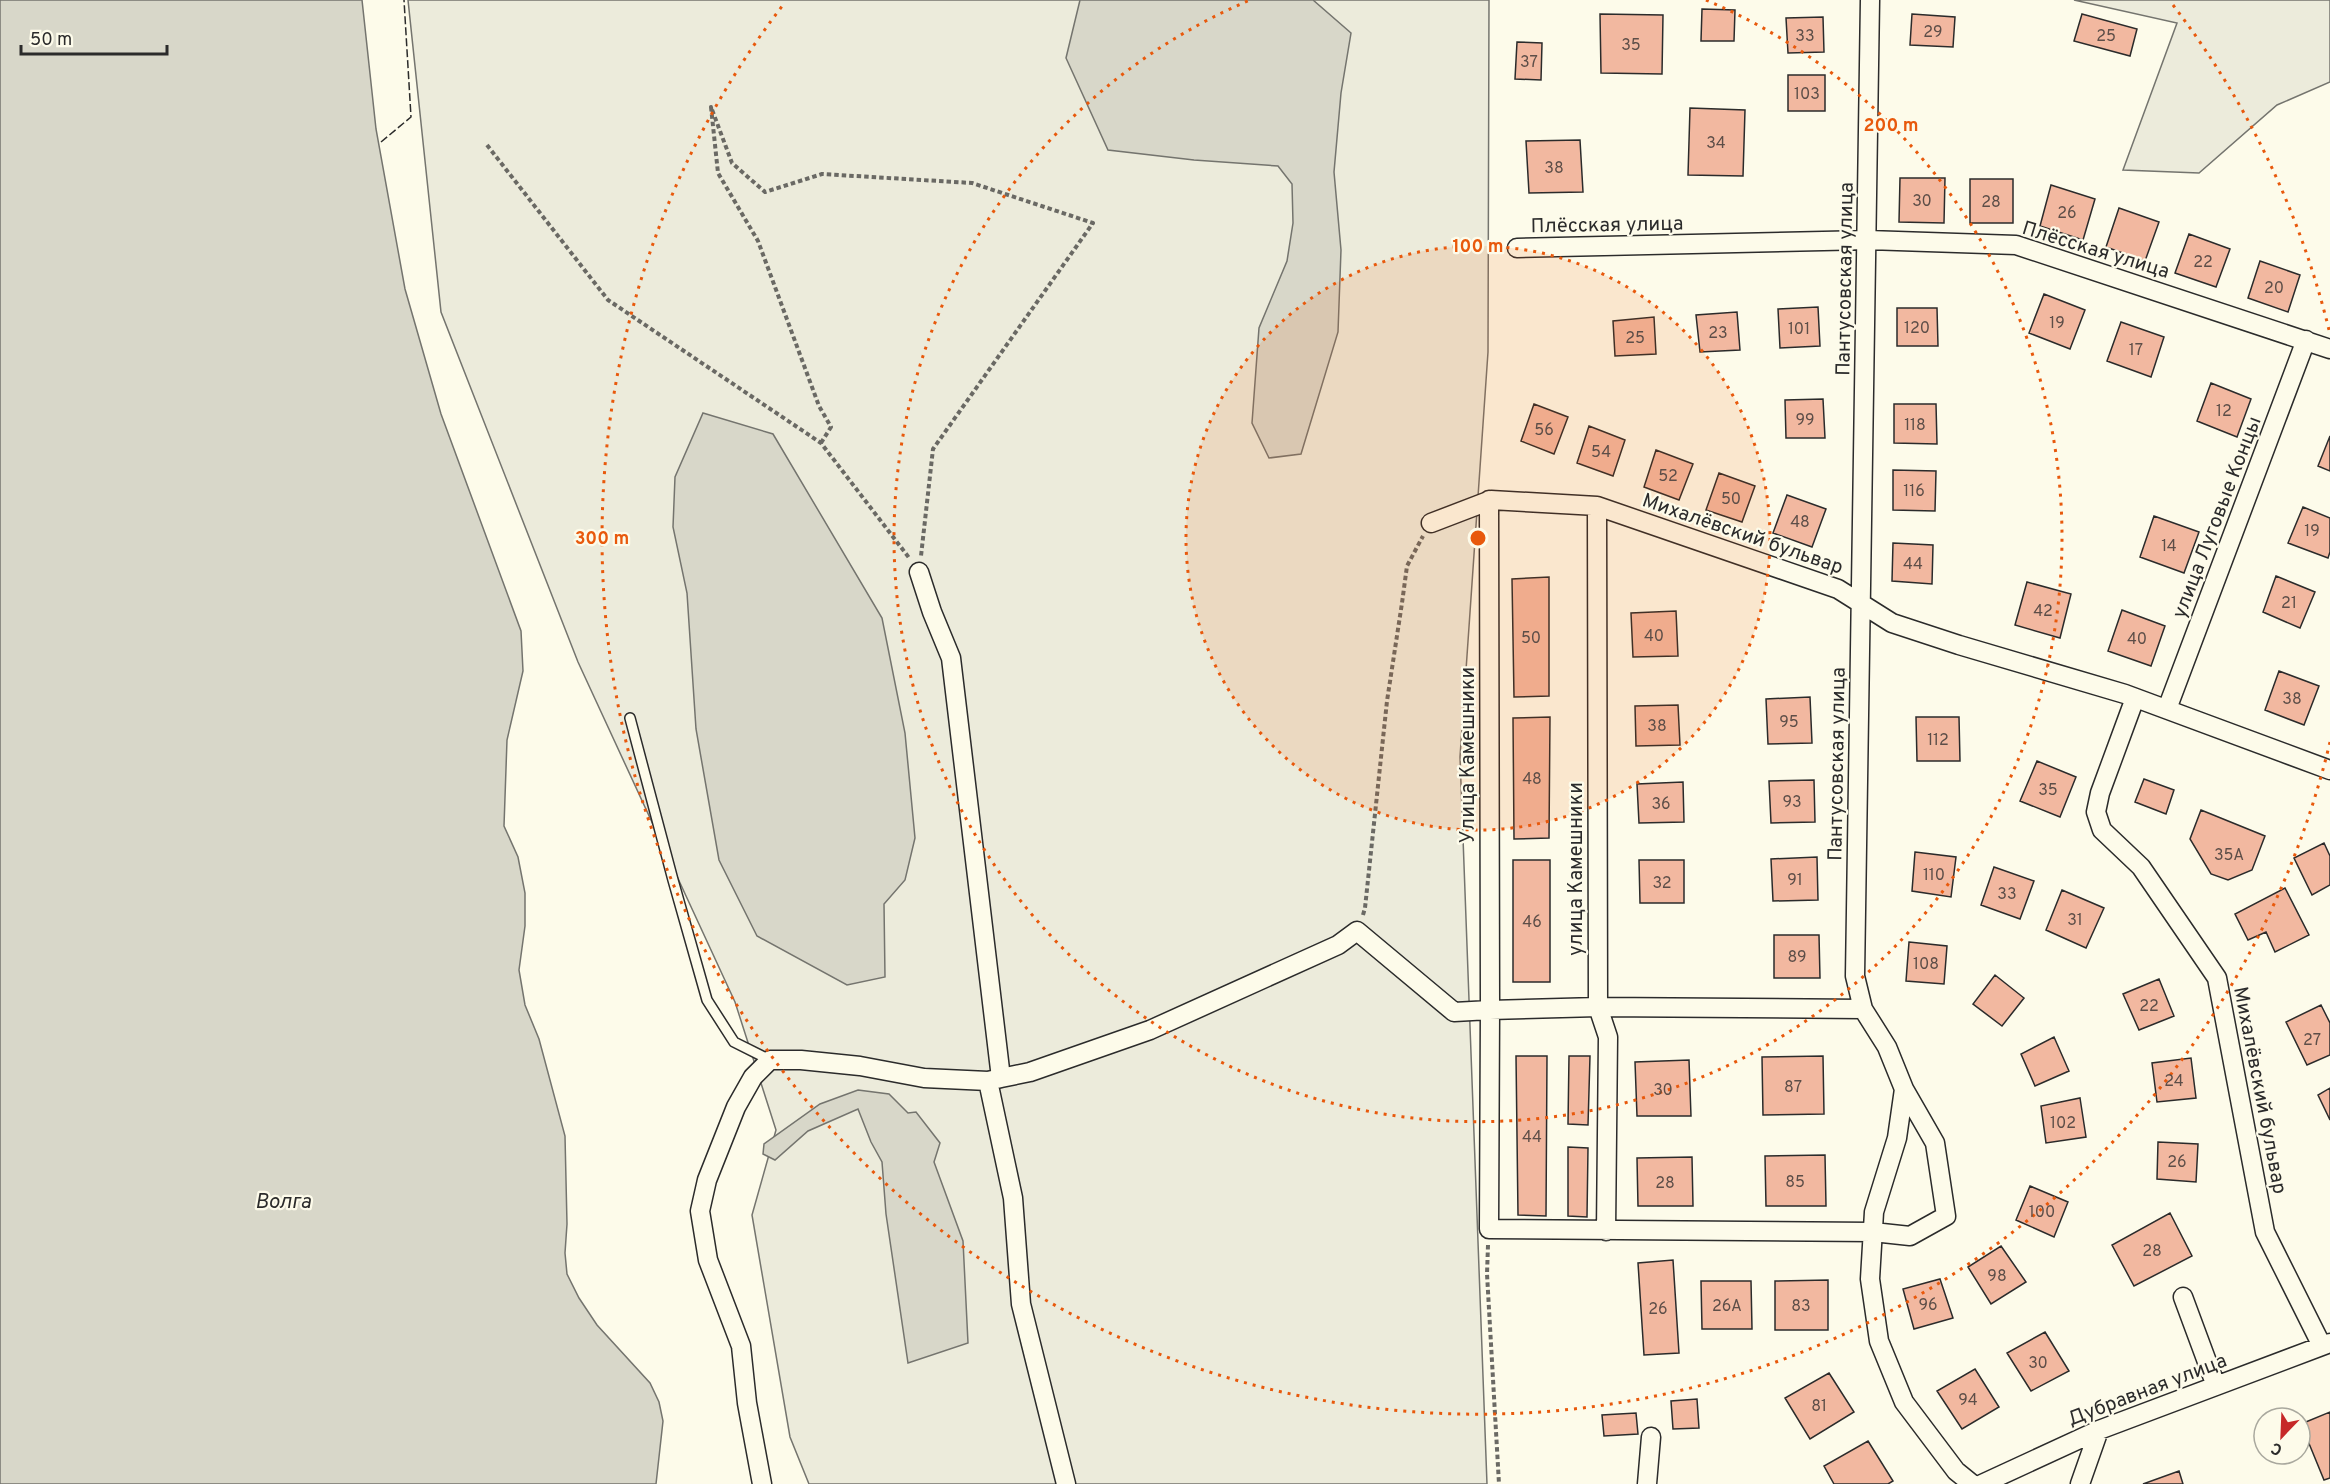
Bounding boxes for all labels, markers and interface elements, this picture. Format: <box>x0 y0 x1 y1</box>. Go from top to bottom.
scale bar <box>21 18 166 56</box>
house number: 29 <box>1923 23 1943 43</box>
house number: 33 <box>1795 27 1815 47</box>
house number: 25 <box>2096 27 2116 47</box>
text: 50 m <box>30 29 72 52</box>
house number: 35 <box>1621 36 1641 56</box>
house number: 37 <box>1520 53 1538 73</box>
house number: 103 <box>1794 85 1820 105</box>
text: 200 m <box>1863 115 1919 138</box>
house number: 34 <box>1706 134 1726 154</box>
house number: 38 <box>1544 159 1564 179</box>
street label: Пантусовская улица <box>1831 182 1861 376</box>
house number: 30 <box>1912 192 1932 212</box>
house number: 28 <box>1981 193 2001 213</box>
house number: 26 <box>2057 204 2077 224</box>
street label: Плёсская улица <box>1530 212 1684 240</box>
street label: Плёсская улица <box>2019 216 2172 286</box>
text: 100 m <box>1452 236 1504 259</box>
house number: 22 <box>2193 253 2213 273</box>
house number: 20 <box>2264 279 2284 299</box>
house number: 19 <box>2049 314 2065 334</box>
house number: 120 <box>1904 319 1930 339</box>
house number: 101 <box>1788 320 1810 340</box>
house number: 23 <box>1708 324 1728 344</box>
house number: 25 <box>1625 329 1645 349</box>
house number: 17 <box>2129 341 2143 361</box>
house number: 12 <box>2216 402 2232 422</box>
house number: 99 <box>1795 411 1815 431</box>
street label: улица Луговые Концы <box>2167 413 2268 622</box>
house number: 118 <box>1904 416 1926 436</box>
house number: 56 <box>1534 421 1554 441</box>
house number: 54 <box>1591 443 1611 463</box>
house number: 52 <box>1658 467 1678 487</box>
house number: 116 <box>1903 482 1925 502</box>
street label: Михалёвский бульвар <box>1639 488 1846 581</box>
house number: 50 <box>1721 490 1741 510</box>
house number: 48 <box>1790 513 1810 533</box>
house number: 19 <box>2304 522 2320 542</box>
text: 300 m <box>575 528 629 551</box>
centre of rings <box>1468 528 1488 548</box>
house number: 14 <box>2161 537 2177 557</box>
house number: 44 <box>1903 555 1923 575</box>
house number: 21 <box>2281 594 2297 614</box>
house number: 42 <box>2033 602 2053 622</box>
house number: 40 <box>1644 627 1664 647</box>
house number: 50 <box>1521 629 1541 649</box>
house number: 40 <box>2127 630 2147 650</box>
street label: Улица Камешники <box>1456 667 1482 843</box>
street label: Пантусовская улица <box>1823 667 1853 861</box>
house number: 38 <box>2282 690 2302 710</box>
house number: 95 <box>1779 713 1799 733</box>
house number: 38 <box>1647 717 1667 737</box>
house number: 112 <box>1927 731 1949 751</box>
house number: 48 <box>1522 770 1542 790</box>
house number: 35 <box>2038 781 2058 801</box>
street label: улица Камешники <box>1564 782 1590 956</box>
house number: 93 <box>1782 793 1802 813</box>
house number: 36 <box>1651 795 1671 815</box>
house number: 35А <box>2214 846 2244 866</box>
house number: 110 <box>1923 866 1945 886</box>
house number: 91 <box>1787 871 1803 891</box>
house number: 32 <box>1652 874 1672 894</box>
house number: 33 <box>1997 885 2017 905</box>
house number: 31 <box>2067 911 2083 931</box>
house number: 46 <box>1522 913 1542 933</box>
house number: 89 <box>1787 948 1807 968</box>
house number: 108 <box>1913 955 1939 975</box>
street label: Михалёвский бульвар <box>2226 984 2292 1196</box>
house number: 22 <box>2139 997 2159 1017</box>
house number: 27 <box>2303 1031 2321 1051</box>
house number: 24 <box>2164 1072 2184 1092</box>
house number: 87 <box>1784 1078 1802 1098</box>
house number: 30 <box>1653 1081 1673 1101</box>
house number: 102 <box>2050 1114 2076 1134</box>
house number: 44 <box>1522 1128 1542 1148</box>
house number: 26 <box>2167 1153 2187 1173</box>
house number: 85 <box>1785 1173 1805 1193</box>
house number: 28 <box>1655 1174 1675 1194</box>
water label: Волга <box>255 1189 311 1216</box>
house number: 100 <box>2029 1203 2055 1223</box>
house number: 28 <box>2142 1242 2162 1262</box>
house number: 98 <box>1987 1267 2007 1287</box>
house number: 96 <box>1918 1296 1938 1316</box>
house number: 26А <box>1712 1297 1742 1317</box>
house number: 83 <box>1791 1297 1811 1317</box>
house number: 26 <box>1648 1300 1668 1320</box>
street label: Дубравная улица <box>2064 1349 2231 1433</box>
house number: 30 <box>2028 1354 2048 1374</box>
house number: 94 <box>1958 1391 1978 1411</box>
house number: 81 <box>1811 1397 1827 1417</box>
north arrow <box>2252 1406 2312 1466</box>
text: С <box>2268 1437 2286 1459</box>

